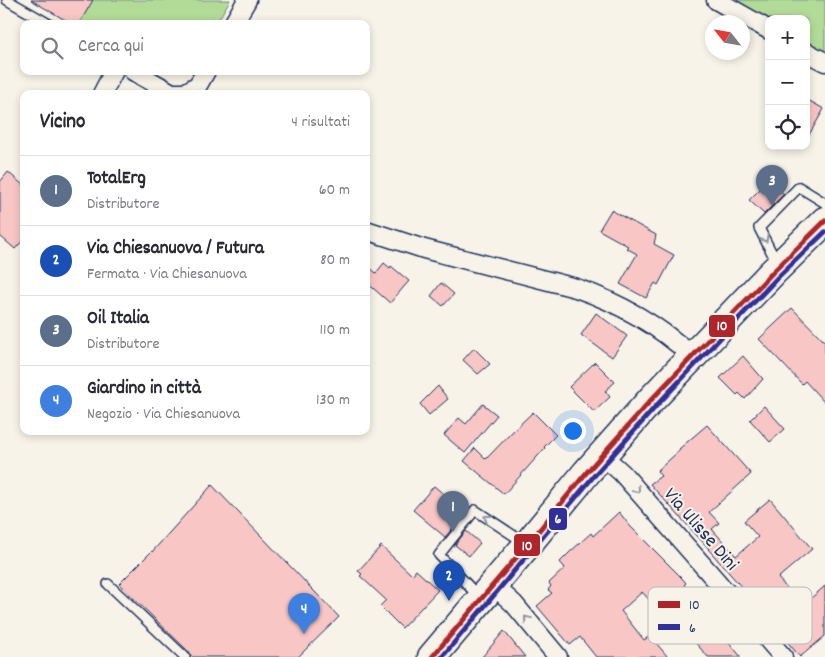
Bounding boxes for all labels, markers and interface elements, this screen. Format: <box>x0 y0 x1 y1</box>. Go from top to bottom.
north arrow <box>705 15 750 60</box>
map controls <box>765 15 810 150</box>
button: + <box>765 15 810 60</box>
search box <box>20 20 370 75</box>
icon: search <box>38 34 66 62</box>
text: Cerca qui <box>78 34 144 61</box>
button: − <box>765 60 810 105</box>
button: locate <box>765 105 810 150</box>
text: Vicino <box>40 108 85 138</box>
text: 4 risultati <box>291 111 350 134</box>
pin: 3 <box>756 165 788 206</box>
text: TotalErg <box>87 166 146 193</box>
text: 1 <box>54 179 58 202</box>
text: 60 m <box>319 179 350 202</box>
text: Distributore <box>87 193 160 216</box>
one-way arrow <box>759 234 769 243</box>
text: Via Chiesanuova / Futura <box>87 236 264 263</box>
text: 2 <box>53 249 60 272</box>
text: 80 m <box>320 249 350 272</box>
text: Fermata · Via Chiesanuova <box>87 263 247 286</box>
text: Oil Italia <box>87 306 149 333</box>
line badge: 10 <box>708 314 736 338</box>
text: 10 <box>717 317 727 337</box>
text: 3 <box>52 319 60 342</box>
text: 110 m <box>320 319 350 342</box>
text: Distributore <box>87 333 160 356</box>
text: Giardino in città <box>87 376 201 403</box>
text: 4 <box>53 389 59 412</box>
text: 130 m <box>316 389 350 412</box>
text: Negozio · Via Chiesanuova <box>87 403 240 426</box>
your location <box>560 418 586 444</box>
street label: Via Ulisse Dini <box>656 482 744 578</box>
one-way arrow <box>631 484 640 493</box>
pin: 1 <box>437 491 469 532</box>
line badge: 6 <box>548 507 568 531</box>
text: 6 <box>555 510 562 530</box>
one-way arrow <box>483 515 492 524</box>
line badge: 10 <box>513 533 541 557</box>
text: 10 <box>522 537 532 557</box>
pin: 2 <box>433 560 465 601</box>
legend <box>648 587 812 644</box>
pin: 4 <box>288 593 320 634</box>
text: 10 <box>689 596 700 616</box>
one-way arrow <box>524 616 533 625</box>
text: 6 <box>689 619 696 639</box>

